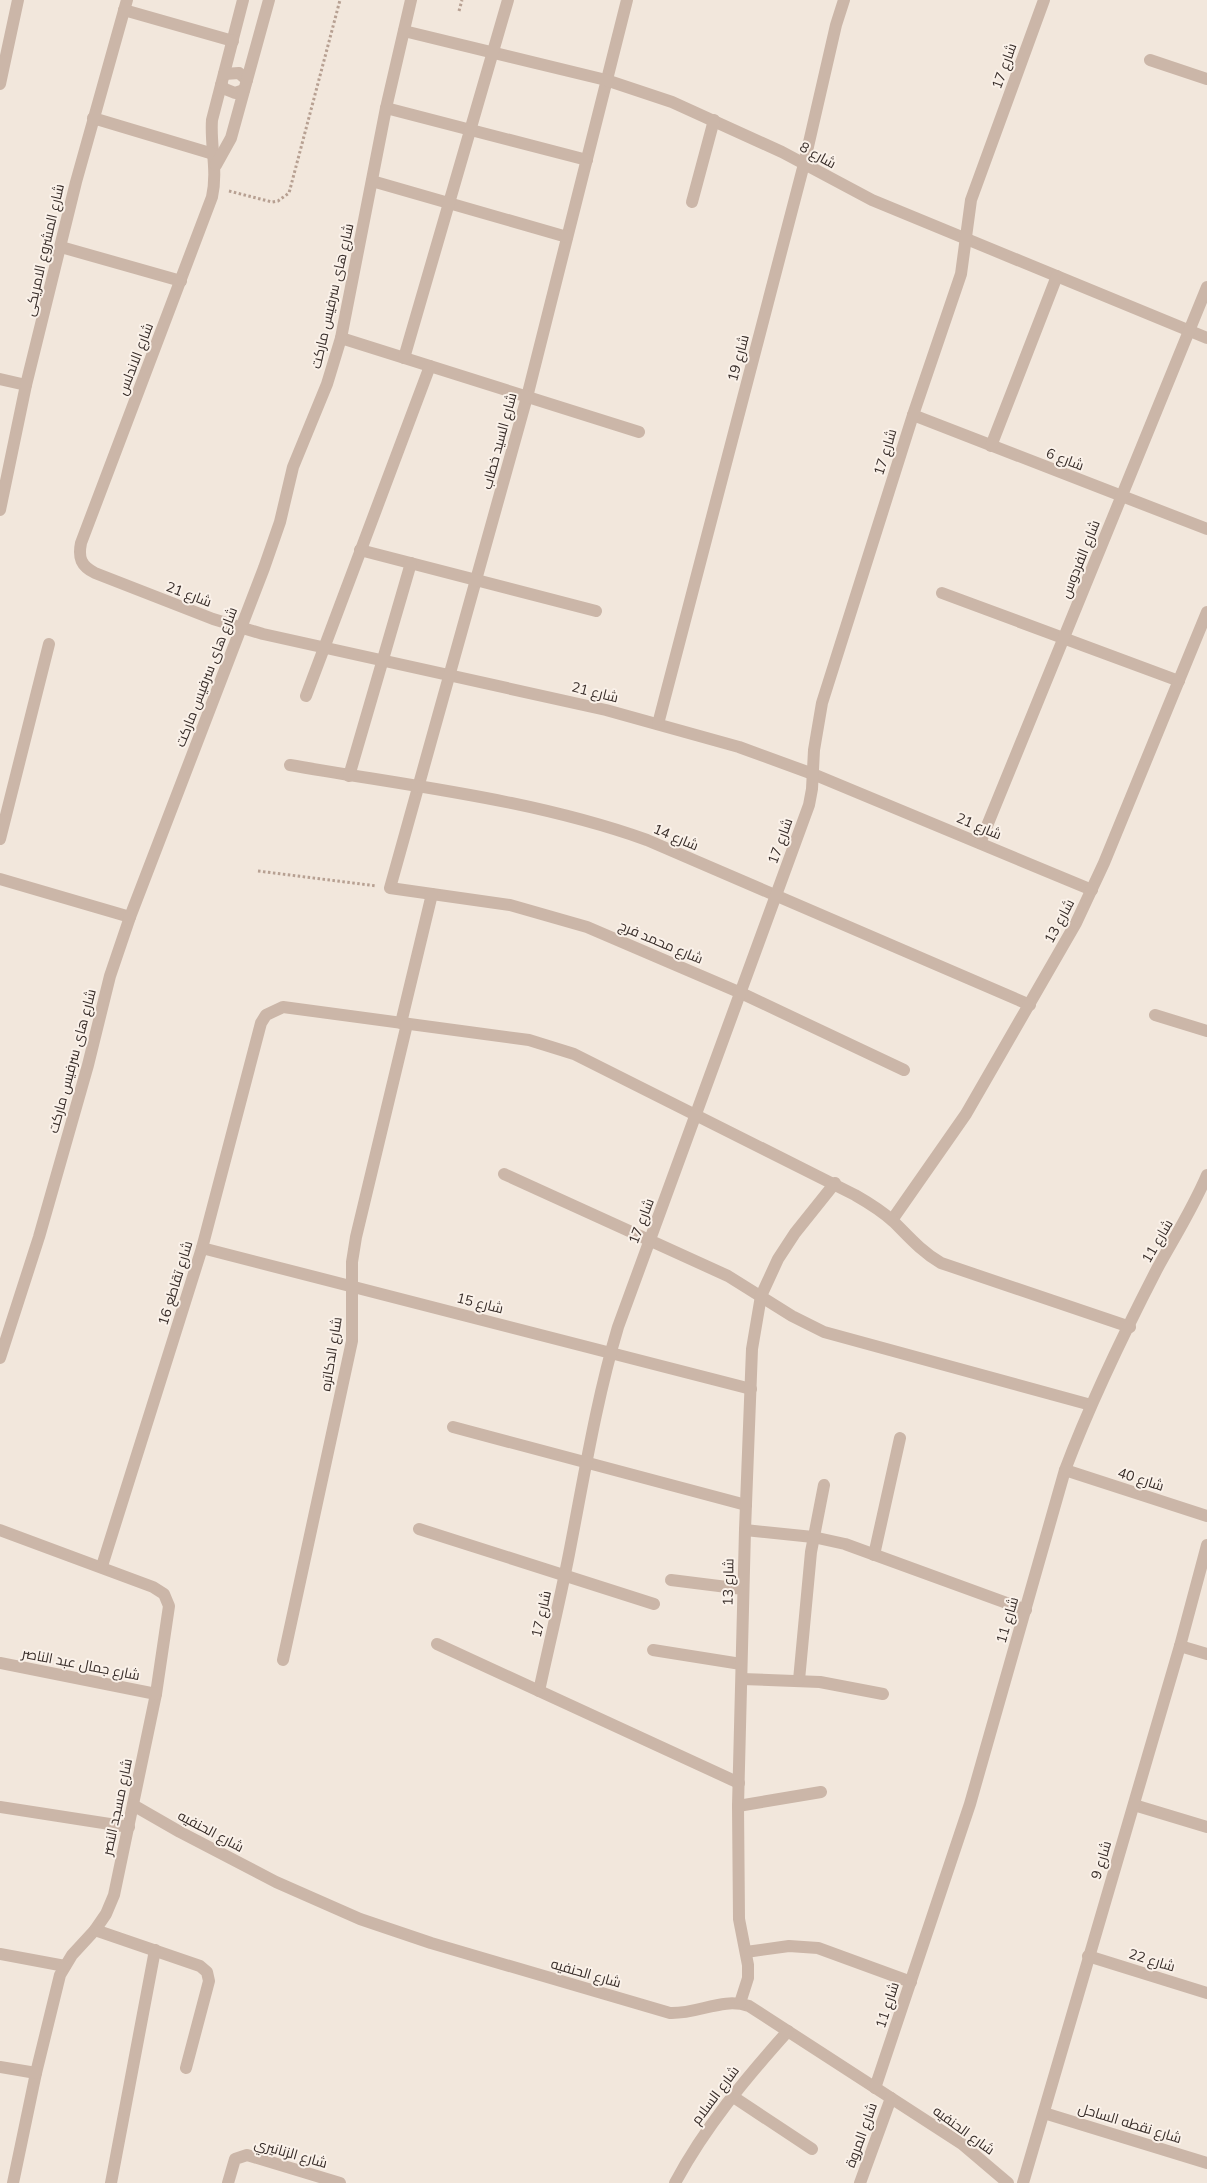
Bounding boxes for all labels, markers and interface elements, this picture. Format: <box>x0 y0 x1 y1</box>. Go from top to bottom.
street label: شارع 17 <box>987 41 1021 91</box>
street label: شارع 8 <box>796 138 840 172</box>
street label: شارع المشروع الامريكى <box>20 182 68 318</box>
street label: شارع هاى سرفيس ماركت <box>307 222 357 370</box>
street label: شارع الاندلس <box>113 320 157 398</box>
street label: شارع 19 <box>723 333 753 383</box>
street label: شارع السيد خطاب <box>477 391 521 491</box>
street label: شارع 17 <box>869 427 901 477</box>
street label: شارع 6 <box>1043 444 1087 474</box>
street label: شارع الفردوس <box>1056 517 1104 601</box>
street label: شارع 21 <box>164 577 214 611</box>
street label: شارع هاى سرفيس ماركت <box>171 604 241 750</box>
street label: شارع 21 <box>570 678 620 706</box>
street label: شارع 21 <box>954 808 1004 844</box>
street label: شارع 17 <box>763 816 797 866</box>
street label: شارع 14 <box>651 819 701 855</box>
street label: شارع 13 <box>1040 896 1078 946</box>
street label: شارع محمد فرج <box>616 916 706 968</box>
street label: شارع هاى سرفيس ماركت <box>44 987 100 1135</box>
street label: شارع 17 <box>624 1196 658 1246</box>
street label: شارع 11 <box>1137 1216 1177 1266</box>
street label: شارع تقاطع 16 <box>154 1239 196 1327</box>
street label: شارع 15 <box>455 1289 505 1317</box>
street label: شارع الدكاتره <box>316 1316 346 1392</box>
street label: شارع 40 <box>1116 1463 1166 1495</box>
street label: شارع 13 <box>719 1558 737 1606</box>
street label: شارع 17 <box>527 1589 555 1639</box>
street label: شارع 11 <box>992 1595 1022 1645</box>
street label: شارع جمال عبد الناصر <box>20 1644 141 1684</box>
street label: شارع مسجد النصر <box>98 1757 136 1858</box>
street label: شارع الحنفيه <box>175 1806 247 1856</box>
street label: شارع 9 <box>1087 1839 1115 1881</box>
street label: شارع 22 <box>1127 1944 1177 1976</box>
street label: شارع الحنفيه <box>549 1954 623 1992</box>
street label: شارع 11 <box>871 1980 903 2030</box>
street label: شارع السلام <box>687 2062 744 2128</box>
street label: شارع نقطه الساحل <box>1076 2099 1184 2147</box>
street label: شارع المروة <box>841 2100 881 2170</box>
street label: شارع الحنفيه <box>930 2102 998 2158</box>
street label: شارع الزنانيري <box>252 2134 330 2175</box>

